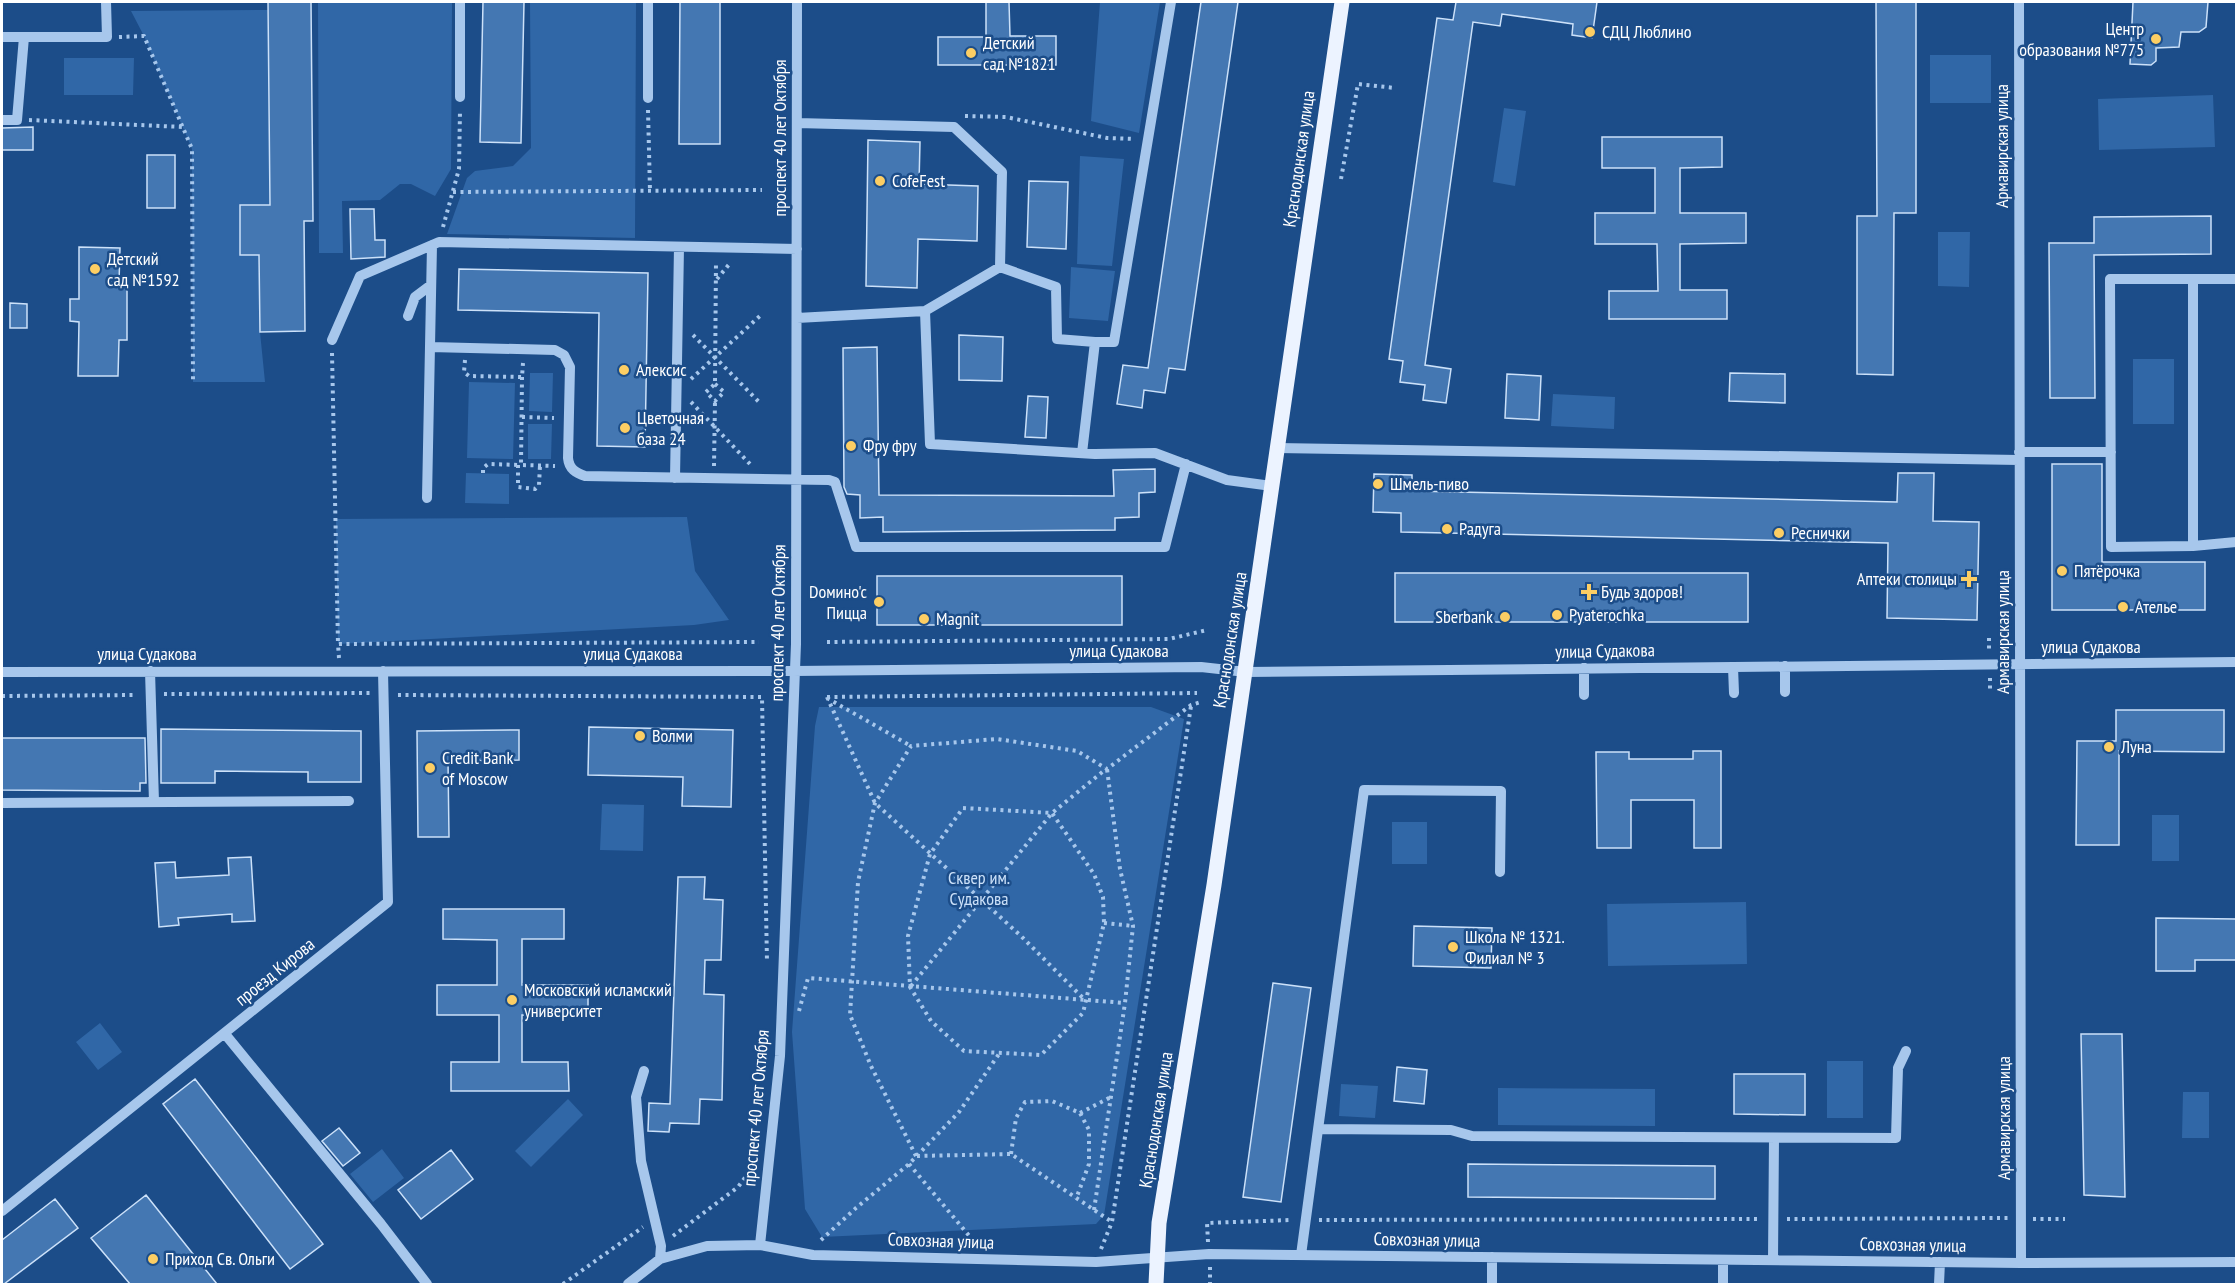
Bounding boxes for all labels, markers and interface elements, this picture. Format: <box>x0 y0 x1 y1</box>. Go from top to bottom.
place label: Центр образования №775 <box>2019 17 2144 61</box>
place label: СДЦ Люблино <box>1602 20 1692 43</box>
marker: СДЦ Люблино <box>1583 25 1597 39</box>
place label: Детский сад №1821 <box>983 31 1056 75</box>
marker: Центр образования №775 <box>2149 32 2163 46</box>
marker: Детский сад №1821 <box>964 46 978 60</box>
street label: проспект 40 лет Октября <box>768 59 791 217</box>
street label: Армавирская улица <box>1990 84 2013 208</box>
street label: Краснодонская улица <box>1278 89 1319 229</box>
place label: CofeFest <box>892 169 945 192</box>
marker: CofeFest <box>873 174 887 188</box>
place label: Детский сад №1592 <box>107 247 180 291</box>
marker: Детский сад №1592 <box>88 262 102 276</box>
place label: Алексис <box>636 358 687 381</box>
marker: Алексис <box>617 363 631 377</box>
place label: Цветочная база 24 <box>637 406 704 450</box>
marker: Цветочная база 24 <box>618 421 632 435</box>
place label: Фру фру <box>863 434 917 457</box>
marker: Фру фру <box>844 439 858 453</box>
place label: Шмель-пиво <box>1390 472 1469 495</box>
marker: Шмель-пиво <box>1371 477 1385 491</box>
place label: Радуга <box>1459 517 1501 540</box>
place label: Реснички <box>1791 521 1850 544</box>
marker: Радуга <box>1440 522 1454 536</box>
marker: Реснички <box>1772 526 1786 540</box>
street label: проспект 40 лет Октября <box>765 544 790 702</box>
place label: Пятёрочка <box>2074 559 2140 582</box>
marker: Пятёрочка <box>2055 564 2069 578</box>
place label: Аптеки столицы <box>1857 567 1957 590</box>
street label: Краснодонская улица <box>1207 570 1252 710</box>
street label: Армавирская улица <box>1991 570 2014 694</box>
marker: Аптеки столицы <box>1962 572 1976 586</box>
place label: Dомино'с Пицца <box>809 580 868 624</box>
place label: Будь здоров! <box>1601 580 1683 603</box>
marker: Будь здоров! <box>1582 585 1596 599</box>
marker: Dомино'с Пицца <box>872 595 886 609</box>
place label: Ателье <box>2135 595 2177 618</box>
marker: Ателье <box>2116 600 2130 614</box>
place label: Pyaterochka <box>1569 603 1645 626</box>
place label: Sberbank <box>1435 605 1493 628</box>
place label: Magnit <box>936 607 979 630</box>
marker: Pyaterochka <box>1550 608 1564 622</box>
marker: Sberbank <box>1498 610 1512 624</box>
marker: Magnit <box>917 612 931 626</box>
street label: улица Судакова <box>2041 635 2141 658</box>
street label: улица Судакова <box>1555 638 1655 663</box>
street label: улица Судакова <box>1069 639 1169 662</box>
street label: улица Судакова <box>97 642 197 665</box>
street label: улица Судакова <box>583 642 683 665</box>
place label: Волми <box>652 724 693 747</box>
marker: Волми <box>633 729 647 743</box>
place label: Луна <box>2120 735 2152 758</box>
marker: Луна <box>2102 740 2116 754</box>
place label: Credit Bank of Moscow <box>442 746 513 790</box>
marker: Credit Bank of Moscow <box>423 761 437 775</box>
park label: Сквер им. Судакова <box>948 866 1010 910</box>
place label: Школа № 1321. Филиал № 3 <box>1465 925 1565 969</box>
street label: проезд Кирова <box>230 933 319 1011</box>
marker: Школа № 1321. Филиал № 3 <box>1446 940 1460 954</box>
place label: Московский исламский университет <box>524 978 672 1022</box>
marker: Московский исламский университет <box>505 993 519 1007</box>
street label: проспект 40 лет Октября <box>737 1029 774 1187</box>
street label: Краснодонская улица <box>1133 1050 1178 1190</box>
street label: Армавирская улица <box>1992 1056 2015 1180</box>
street label: Совхозная улица <box>887 1227 995 1254</box>
street label: Совхозная улица <box>1374 1227 1481 1252</box>
street label: Совхозная улица <box>1860 1232 1967 1257</box>
place label: Приход Св. Ольги <box>165 1247 275 1270</box>
marker: Приход Св. Ольги <box>146 1252 160 1266</box>

